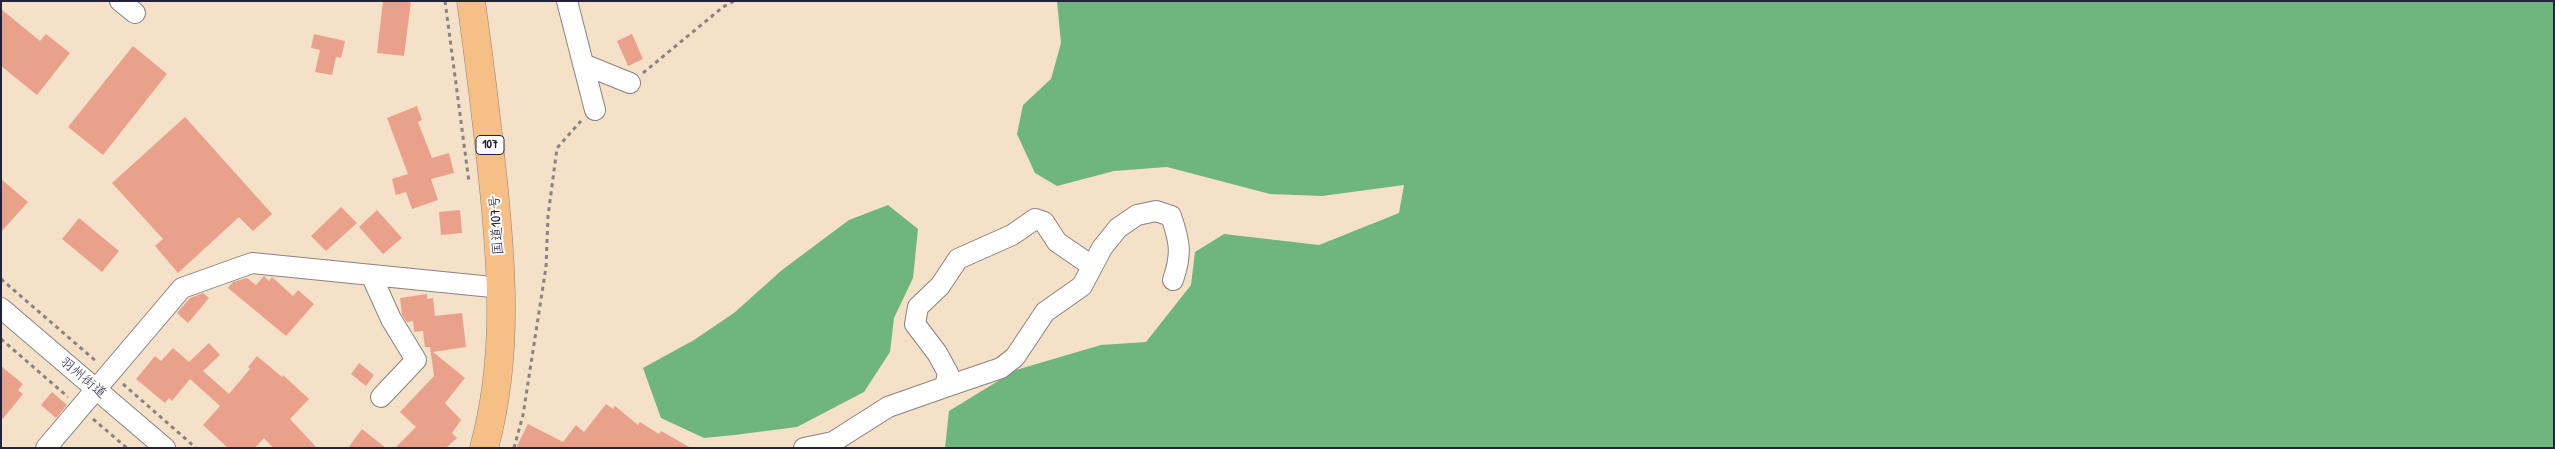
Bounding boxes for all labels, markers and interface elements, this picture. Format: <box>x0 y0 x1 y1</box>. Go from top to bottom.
road number: 107 <box>476 136 504 154</box>
street label: 国道107号 <box>487 194 507 256</box>
street label: 羽州街道 <box>56 354 110 402</box>

